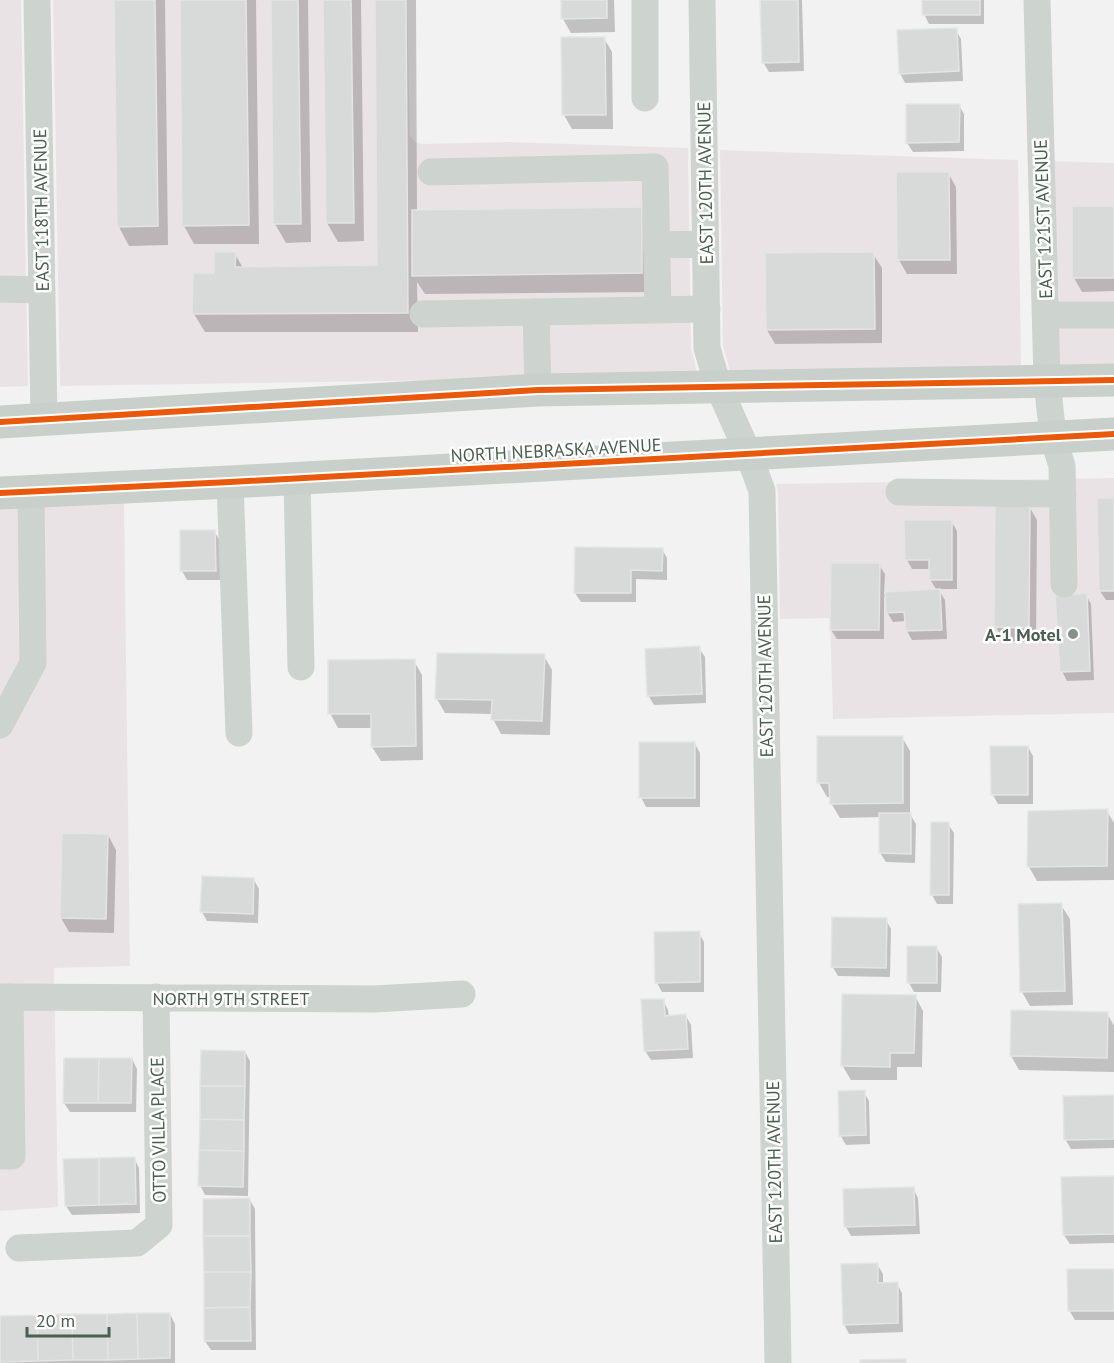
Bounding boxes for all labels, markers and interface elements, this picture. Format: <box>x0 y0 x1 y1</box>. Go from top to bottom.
street label: EAST 120TH AVENUE <box>692 101 718 265</box>
street label: EAST 118TH AVENUE <box>28 128 54 292</box>
street label: EAST 121ST AVENUE <box>1029 139 1057 299</box>
street label: NORTH NEBRASKA AVENUE <box>450 433 662 467</box>
street label: EAST 120TH AVENUE <box>752 594 778 758</box>
place label: A-1 Motel <box>985 623 1062 646</box>
marker: A-1 Motel <box>1066 627 1080 641</box>
street label: NORTH 9TH STREET <box>152 987 310 1010</box>
street label: OTTO VILLA PLACE <box>145 1057 171 1203</box>
street label: EAST 120TH AVENUE <box>761 1080 787 1244</box>
scale bar <box>27 1300 110 1338</box>
text: 20 m <box>36 1309 75 1332</box>

